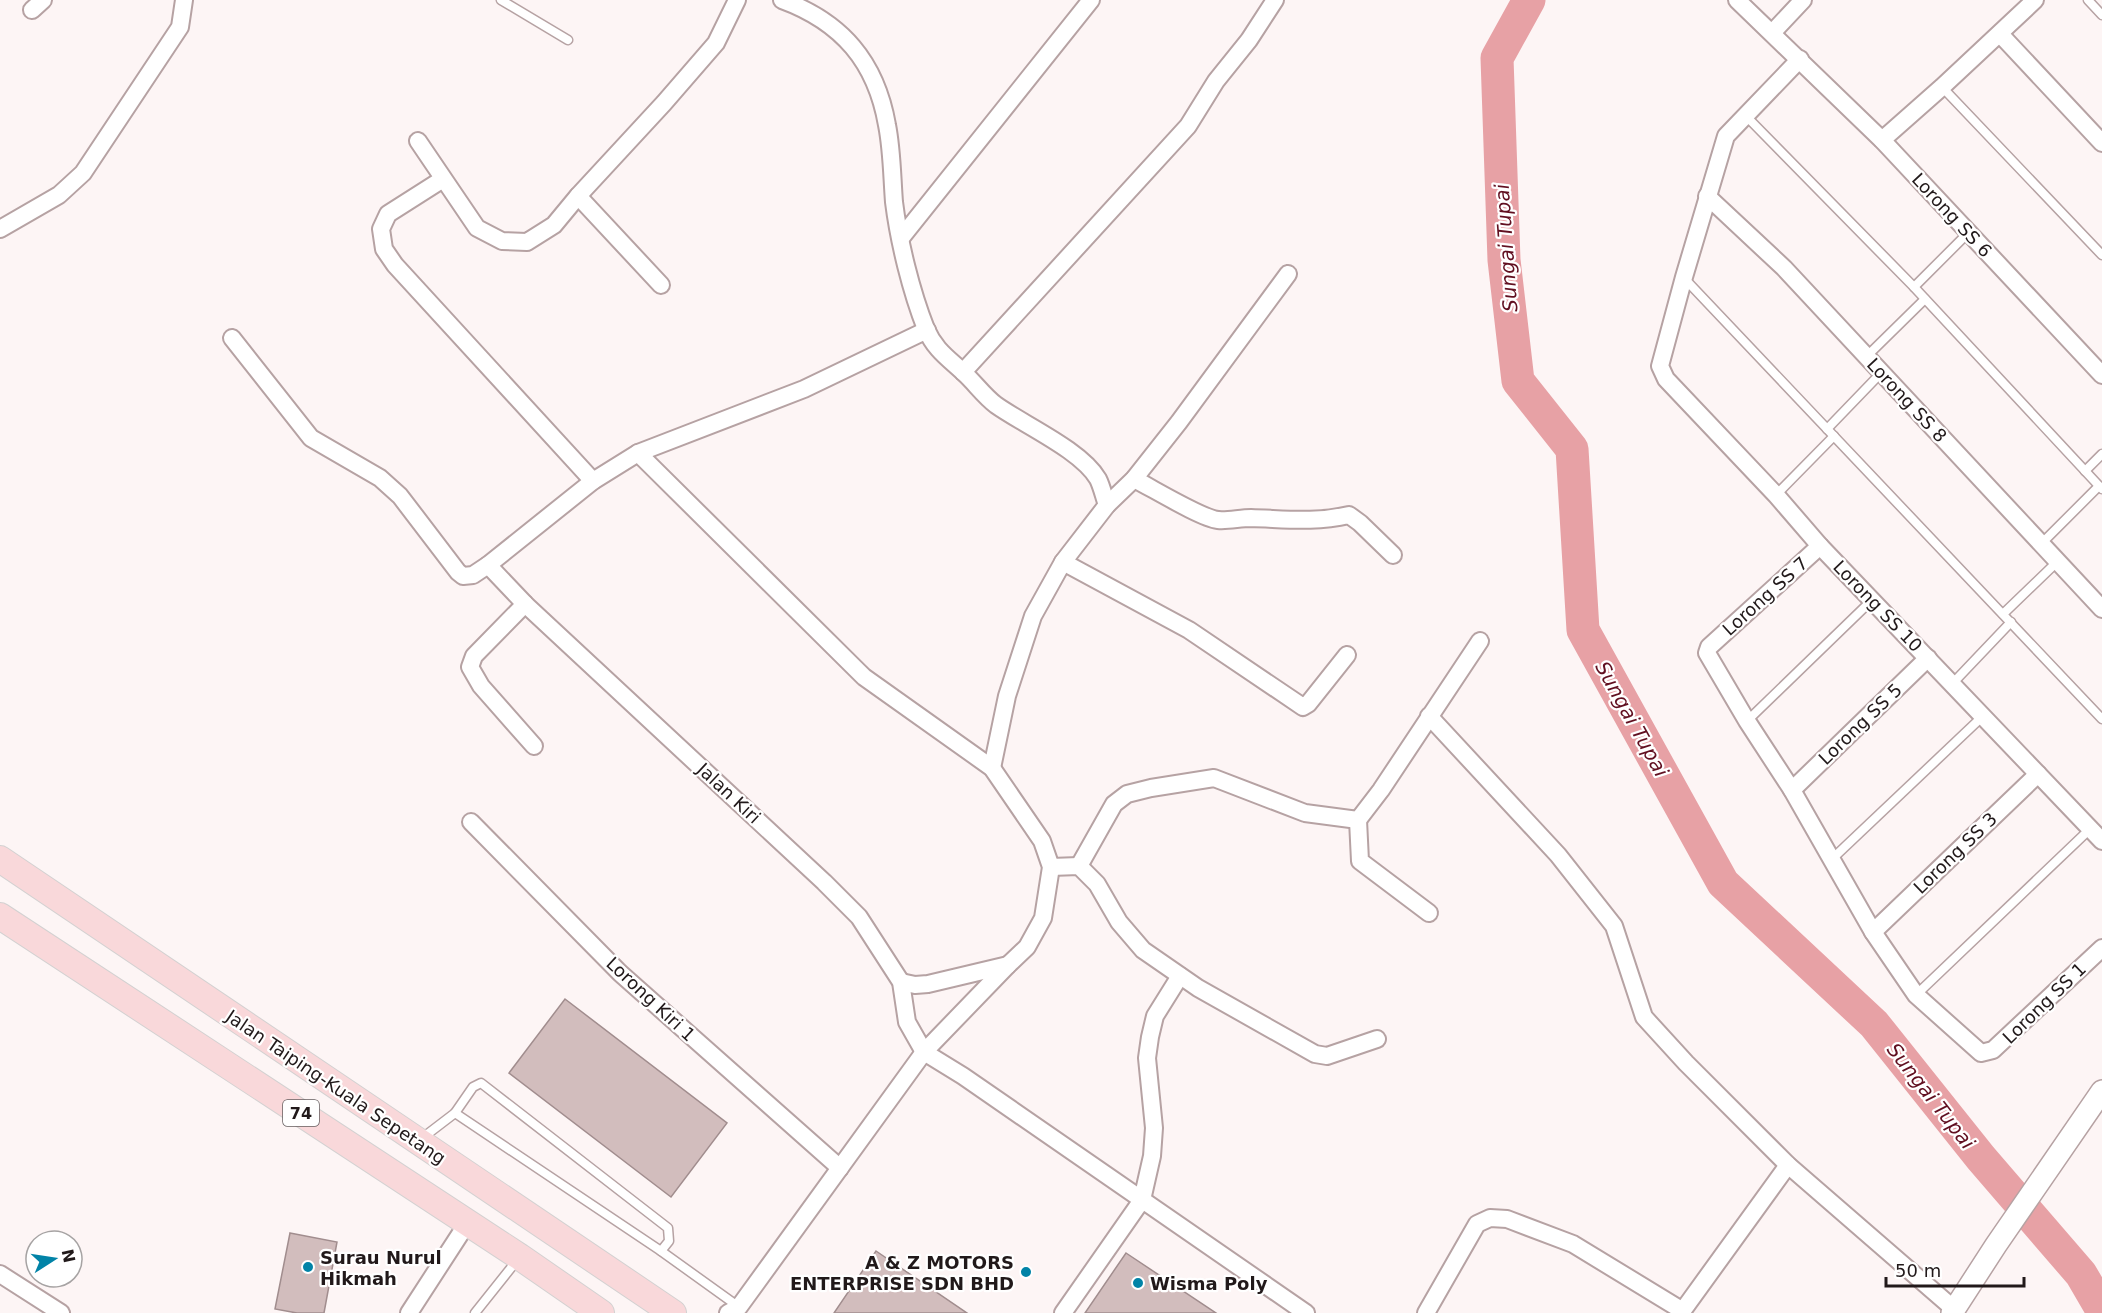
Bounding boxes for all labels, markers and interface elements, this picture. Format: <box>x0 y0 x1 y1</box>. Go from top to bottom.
street label: Lorong SS 6 <box>1908 169 1996 261</box>
water label: Sungai Tupai <box>1490 183 1522 313</box>
street label: Lorong SS 8 <box>1863 354 1951 446</box>
street label: Lorong SS 7 <box>1718 552 1812 640</box>
street label: Lorong SS 10 <box>1829 556 1927 656</box>
water label: Sungai Tupai <box>1590 657 1674 781</box>
street label: Lorong SS 5 <box>1814 679 1906 769</box>
street label: Jalan Kiri <box>692 758 765 828</box>
street label: Lorong SS 3 <box>1909 808 2001 898</box>
street label: Lorong Kiri 1 <box>602 953 700 1045</box>
street label: Lorong SS 1 <box>1998 958 2090 1048</box>
street label: Jalan Taiping-Kuala Sepetang <box>221 1005 450 1168</box>
water label: Sungai Tupai <box>1882 1038 1980 1154</box>
road number: 74 <box>283 1100 319 1126</box>
north arrow <box>24 1229 84 1289</box>
text: N <box>57 1247 79 1265</box>
place label: Surau Nurul Hikmah <box>320 1247 442 1289</box>
scale bar <box>1886 1250 2024 1288</box>
place label: A & Z MOTORS ENTERPRISE SDN BHD <box>790 1252 1014 1294</box>
marker: Surau Nurul Hikmah <box>301 1260 315 1274</box>
text: 50 m <box>1895 1260 1941 1281</box>
marker: A & Z MOTORS ENTERPRISE SDN BHD <box>1019 1265 1033 1279</box>
place label: Wisma Poly <box>1150 1273 1268 1294</box>
marker: Wisma Poly <box>1131 1276 1145 1290</box>

